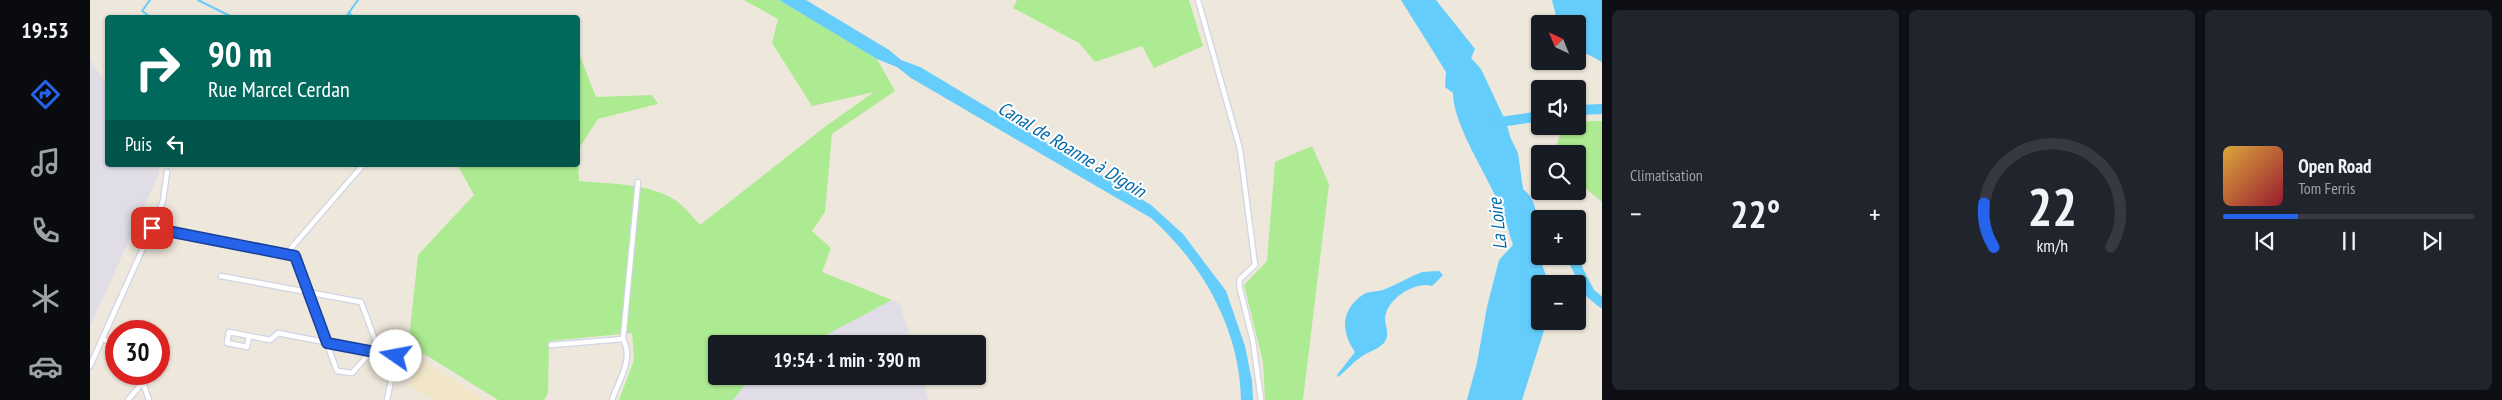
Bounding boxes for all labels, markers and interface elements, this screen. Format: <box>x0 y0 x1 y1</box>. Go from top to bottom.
north arrow <box>1531 15 1586 70</box>
map controls <box>1531 15 1586 330</box>
text: 19:53 <box>21 16 69 44</box>
text: 90 m <box>208 31 272 77</box>
icon: right <box>125 35 190 100</box>
text: Rue Marcel Cerdan <box>208 75 350 103</box>
icon: directions <box>28 77 63 112</box>
button: sound <box>1531 80 1586 135</box>
water label: Canal de Roanne à Digoin <box>994 95 1152 203</box>
icon: left <box>162 130 190 158</box>
text: Puis <box>125 132 152 156</box>
icon: music <box>28 145 63 180</box>
button: search <box>1531 145 1586 200</box>
text: Open Road <box>2298 154 2371 178</box>
text: Climatisation <box>1630 165 1703 185</box>
text: 22 <box>2027 173 2077 240</box>
text: Tom Ferris <box>2298 178 2355 198</box>
text: 22° <box>1730 189 1780 238</box>
text: − <box>1630 195 1642 232</box>
text: + <box>1869 195 1881 232</box>
water label: La Loire <box>1482 196 1512 251</box>
pin <box>131 207 173 249</box>
button: + <box>1531 210 1586 265</box>
icon: phone <box>28 213 63 248</box>
icon: arrive <box>138 214 166 242</box>
icon: previous <box>2251 227 2279 255</box>
icon: pause <box>2335 227 2363 255</box>
icon: next <box>2418 227 2446 255</box>
text: km/h <box>2036 234 2068 257</box>
button: − <box>1531 275 1586 330</box>
icon: climate <box>28 281 63 316</box>
speed limit sign: 30 <box>105 320 170 385</box>
position arrow <box>369 329 421 381</box>
text: 19:54 · 1 min · 390 m <box>774 348 920 372</box>
icon: car <box>28 349 63 384</box>

